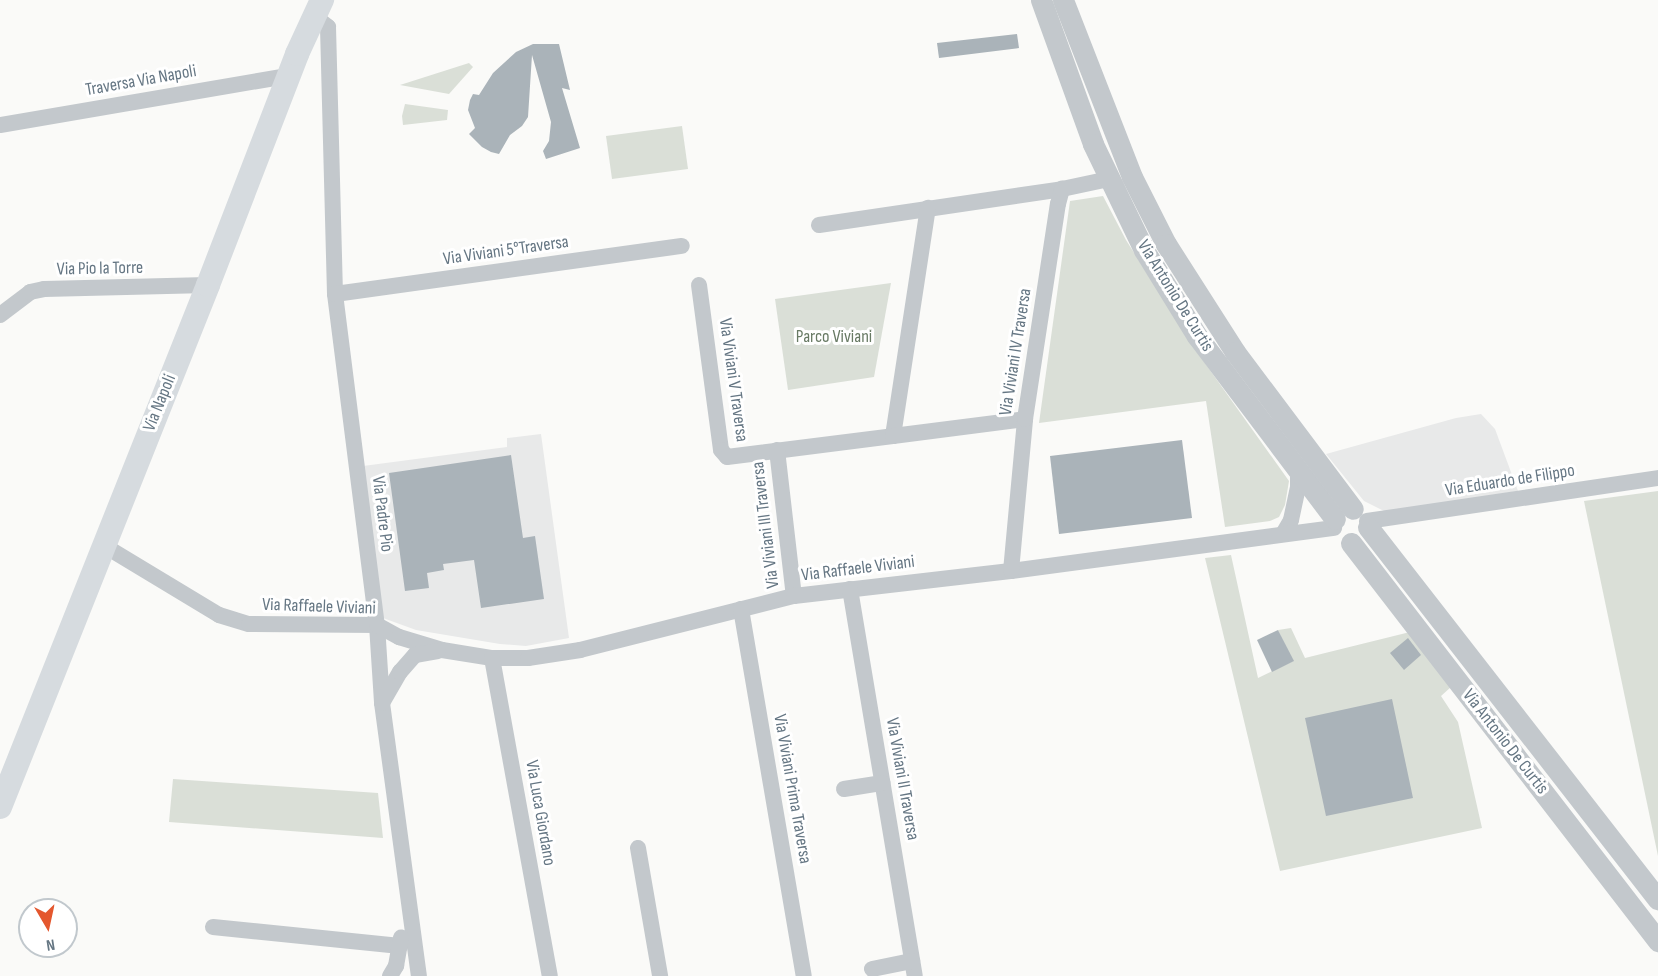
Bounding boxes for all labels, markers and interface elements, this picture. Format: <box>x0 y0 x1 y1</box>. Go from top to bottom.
street label: Traversa Via Napoli <box>84 61 198 101</box>
street label: Via Viviani 5°Traversa <box>442 232 570 270</box>
street label: Via Antonio De Curtis <box>1132 236 1218 356</box>
street label: Via Pio la Torre <box>57 257 143 281</box>
street label: Via Viviani IV Traversa <box>995 287 1037 417</box>
street label: Via Viviani V Traversa <box>714 317 752 443</box>
park label: Parco Viviani <box>796 326 872 348</box>
street label: Via Napoli <box>139 371 181 435</box>
street label: Via Viviani III Traversa <box>748 460 784 590</box>
street label: Via Eduardo de Filippo <box>1444 460 1576 502</box>
street label: Via Padre Pio <box>367 475 397 553</box>
street label: Via Raffaele Viviani <box>800 551 916 587</box>
street label: Via Raffaele Viviani <box>262 594 376 620</box>
street label: Via Antonio De Curtis <box>1457 685 1553 799</box>
street label: Via Viviani Prima Traversa <box>768 713 816 865</box>
street label: Via Viviani II Traversa <box>881 716 923 842</box>
street label: Via Luca Giordano <box>520 759 560 867</box>
north arrow <box>18 898 78 958</box>
text: N <box>45 934 56 954</box>

